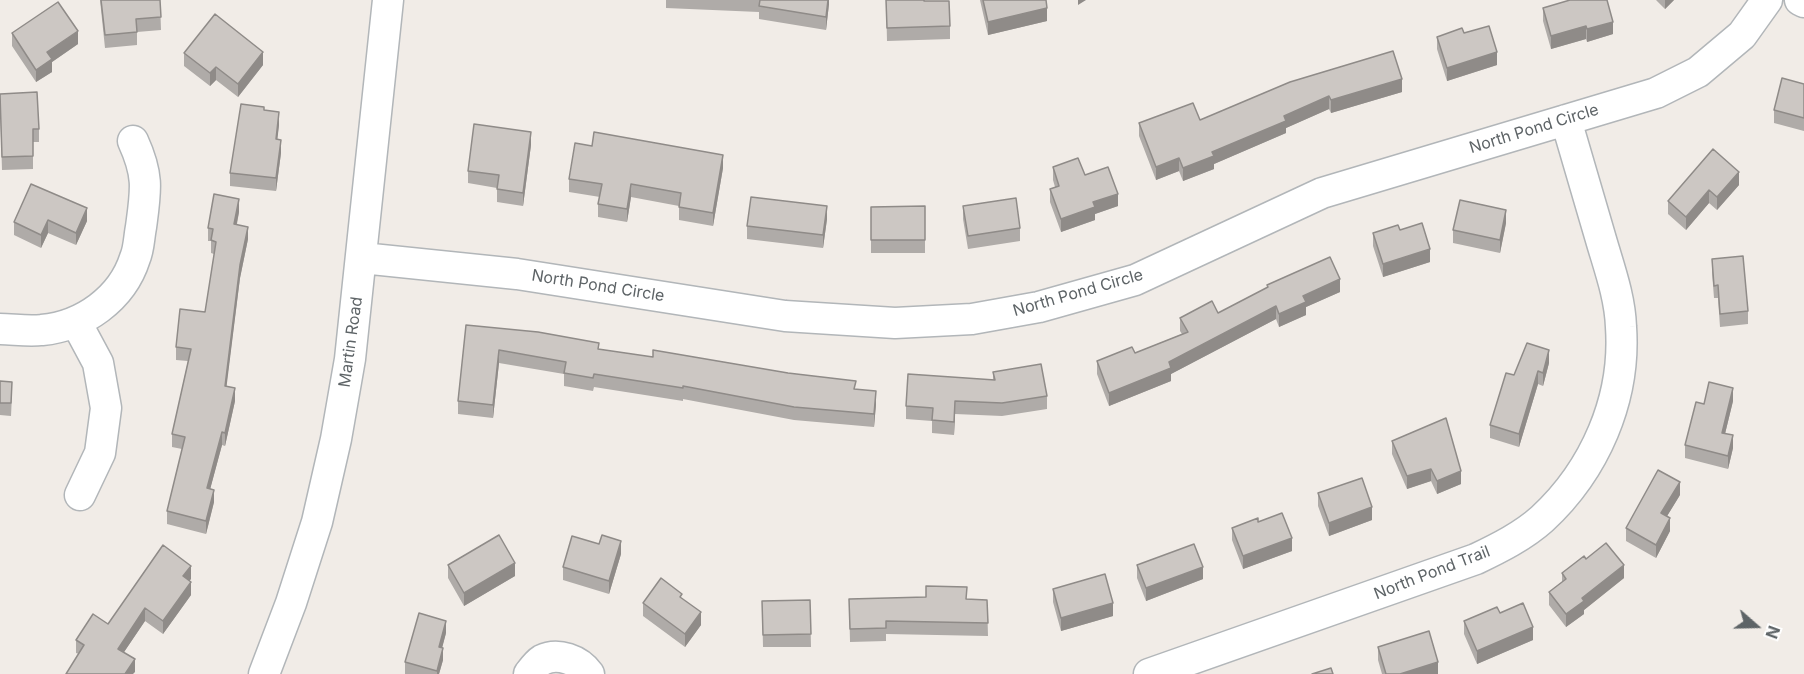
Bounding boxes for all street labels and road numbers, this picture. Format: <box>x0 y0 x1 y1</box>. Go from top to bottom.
street label: North Pond Circle <box>1467 100 1601 158</box>
street label: North Pond Circle <box>1011 265 1145 321</box>
street label: North Pond Circle <box>530 266 666 306</box>
street label: Martin Road <box>335 295 367 389</box>
street label: North Pond Trail <box>1371 542 1493 604</box>

